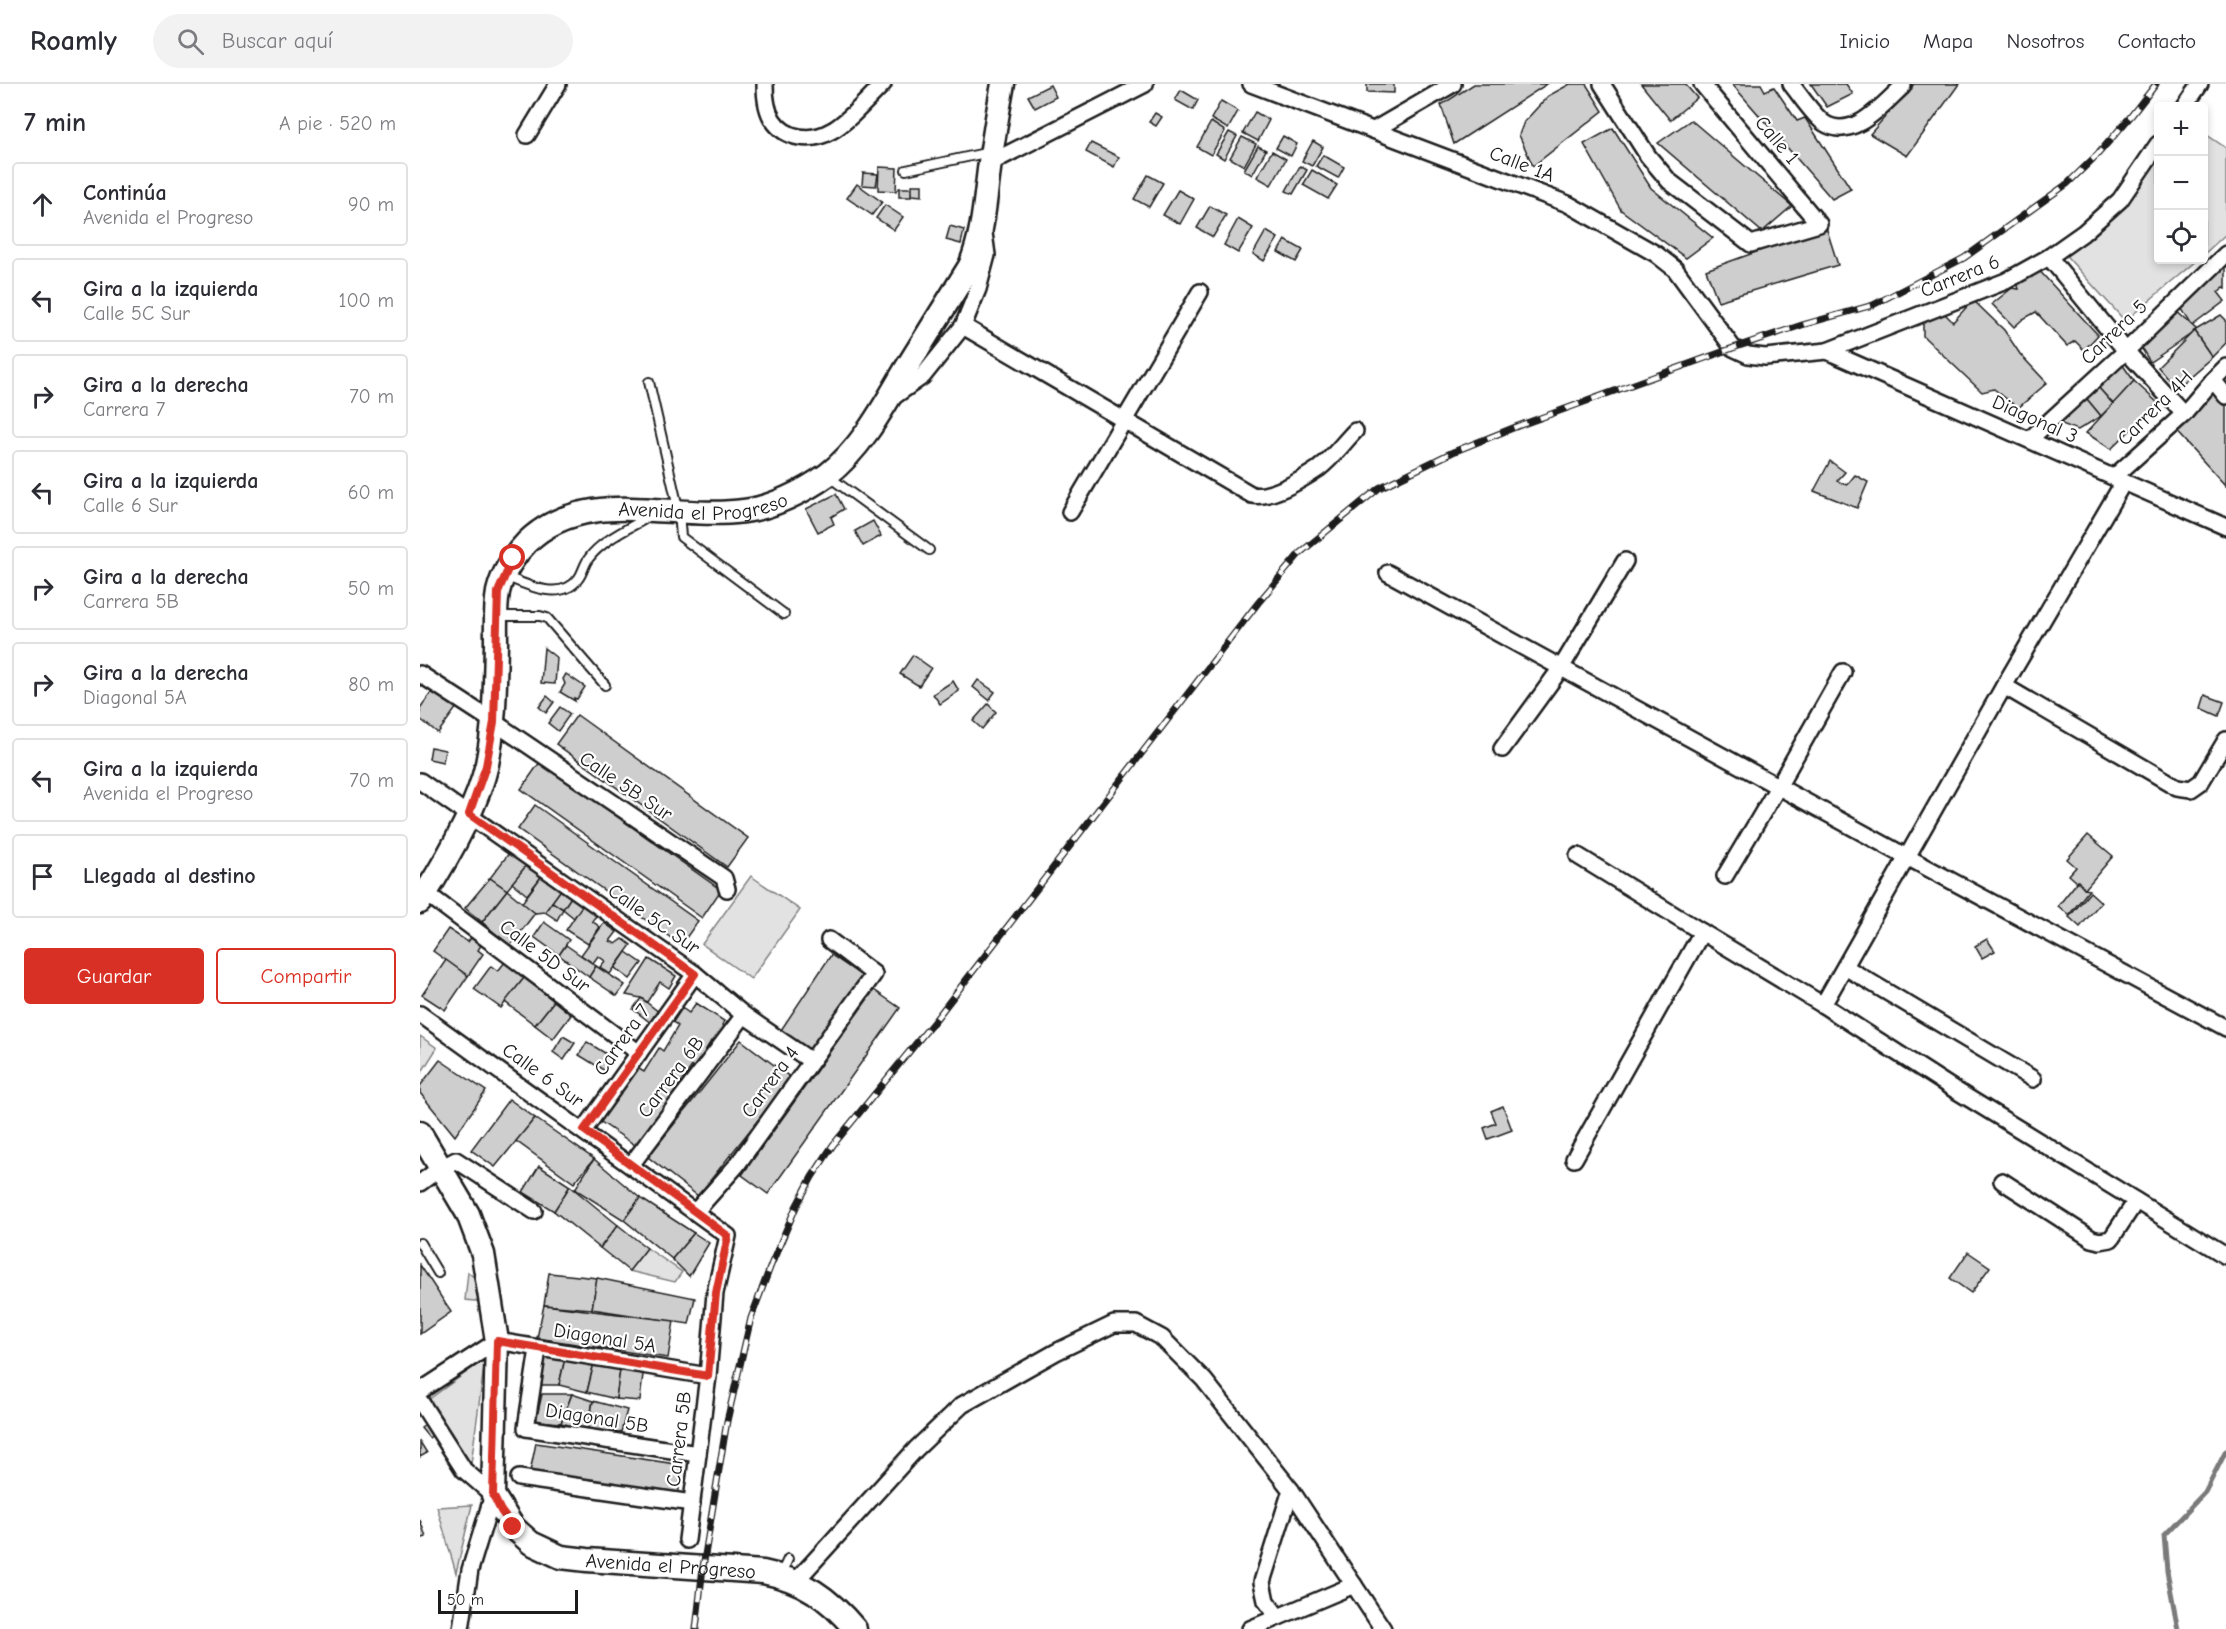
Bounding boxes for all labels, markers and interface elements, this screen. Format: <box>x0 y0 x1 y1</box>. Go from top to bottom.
search box <box>153 14 573 68</box>
text: Roamly <box>30 25 117 57</box>
icon: search <box>174 25 207 58</box>
text: Buscar aquí <box>222 28 333 54</box>
text: Inicio <box>1839 29 1890 53</box>
text: Mapa <box>1923 29 1973 53</box>
text: Nosotros <box>2006 29 2085 53</box>
text: Contacto <box>2118 29 2196 53</box>
map controls <box>2154 102 2208 264</box>
button: + <box>2154 102 2208 156</box>
text: 7 min <box>24 108 86 138</box>
street label: Calle 1 <box>1750 111 1804 169</box>
text: A pie · 520 m <box>279 112 396 135</box>
street label: Calle 1A <box>1486 141 1558 187</box>
button: − <box>2154 156 2208 210</box>
text: Continúa <box>83 180 167 206</box>
icon: ahead <box>26 188 59 221</box>
text: 90 m <box>348 193 394 216</box>
text: Avenida el Progreso <box>83 206 253 229</box>
button: locate <box>2154 210 2208 264</box>
street label: Carrera 6 <box>1917 250 2003 302</box>
text: Gira a la izquierda <box>83 276 258 302</box>
icon: left <box>26 284 59 317</box>
text: 100 m <box>339 289 394 312</box>
street label: Carrera 5 <box>2076 295 2152 369</box>
text: Calle 5C Sur <box>83 302 190 325</box>
street label: Carrera 4H <box>2113 366 2197 450</box>
text: Gira a la derecha <box>83 372 249 398</box>
icon: right <box>26 380 59 413</box>
text: 70 m <box>349 385 394 408</box>
street label: Diagonal 3 <box>1989 390 2081 448</box>
text: Carrera 7 <box>83 398 165 421</box>
text: Gira a la izquierda <box>83 468 258 494</box>
icon: left <box>26 476 59 509</box>
text: 60 m <box>348 481 394 504</box>
street label: Avenida el Progreso <box>618 488 791 524</box>
text: Calle 6 Sur <box>83 494 178 517</box>
route start <box>499 544 525 570</box>
text: Gira a la derecha <box>83 564 249 590</box>
icon: right <box>26 572 59 605</box>
text: 50 m <box>348 577 394 600</box>
text: Carrera 5B <box>83 590 179 613</box>
text: Gira a la derecha <box>83 660 249 686</box>
icon: right <box>26 668 59 701</box>
text: 80 m <box>348 673 394 696</box>
text: Diagonal 5A <box>83 686 187 709</box>
street label: Calle 5B Sur <box>575 746 677 826</box>
text: Gira a la izquierda <box>83 756 258 782</box>
icon: left <box>26 764 59 797</box>
text: 70 m <box>349 769 394 792</box>
text: Avenida el Progreso <box>83 782 253 805</box>
icon: arrive <box>26 860 59 893</box>
text: Llegada al destino <box>83 863 256 889</box>
street label: Calle 5C Sur <box>604 879 704 959</box>
street label: Calle 5D Sur <box>495 915 595 998</box>
button: Guardar <box>24 948 204 1004</box>
button: Compartir <box>216 948 396 1004</box>
street label: Carrera 7 <box>589 999 655 1080</box>
street label: Carrera 6B <box>633 1032 709 1122</box>
street label: Calle 6 Sur <box>498 1038 588 1112</box>
street label: Carrera 4 <box>736 1042 804 1122</box>
street label: Diagonal 5A <box>552 1319 658 1358</box>
street label: Carrera 5B <box>662 1390 696 1488</box>
street label: Diagonal 5B <box>544 1398 650 1438</box>
route end <box>499 1513 525 1539</box>
street label: Avenida el Progreso <box>585 1548 756 1583</box>
scale bar <box>438 1587 578 1614</box>
text: 50 m <box>447 1591 484 1609</box>

